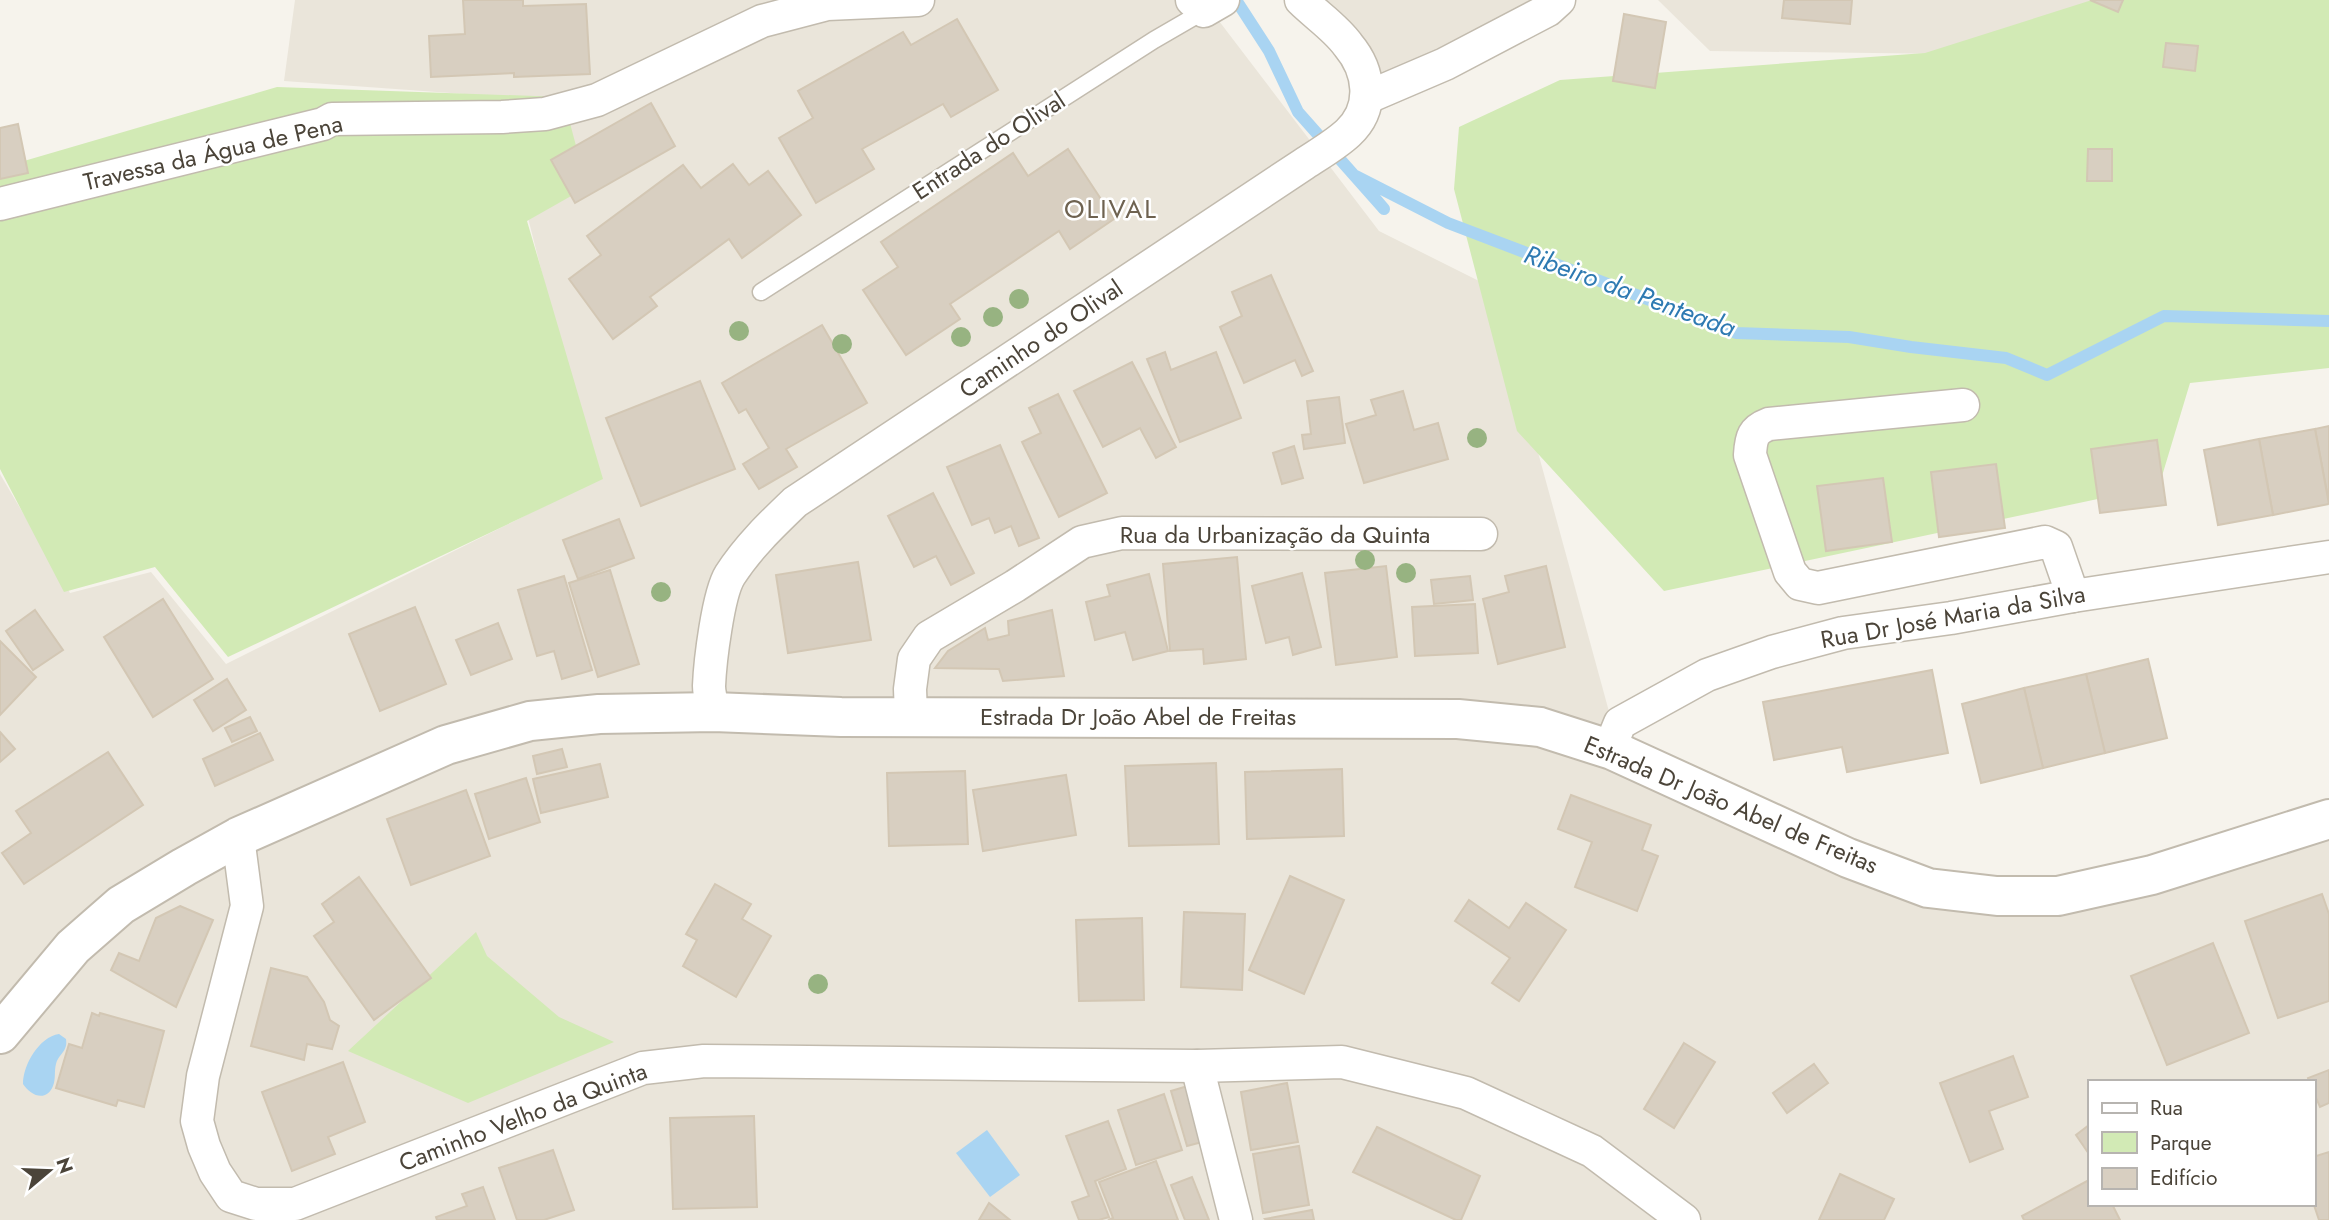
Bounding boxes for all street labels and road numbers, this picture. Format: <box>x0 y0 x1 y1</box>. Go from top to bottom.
street label: Entrada do Olival <box>905 83 1072 208</box>
street label: Travessa da Água de Pena <box>80 106 346 199</box>
street label: Caminho do Olival <box>952 271 1130 406</box>
street label: Rua da Urbanização da Quinta <box>1120 517 1430 552</box>
street label: Rua Dr José Maria da Silva <box>1818 576 2088 657</box>
street label: Estrada Dr João Abel de Freitas <box>980 699 1296 734</box>
street label: Estrada Dr João Abel de Freitas <box>1579 727 1884 882</box>
street label: Caminho Velho da Quinta <box>394 1053 652 1180</box>

